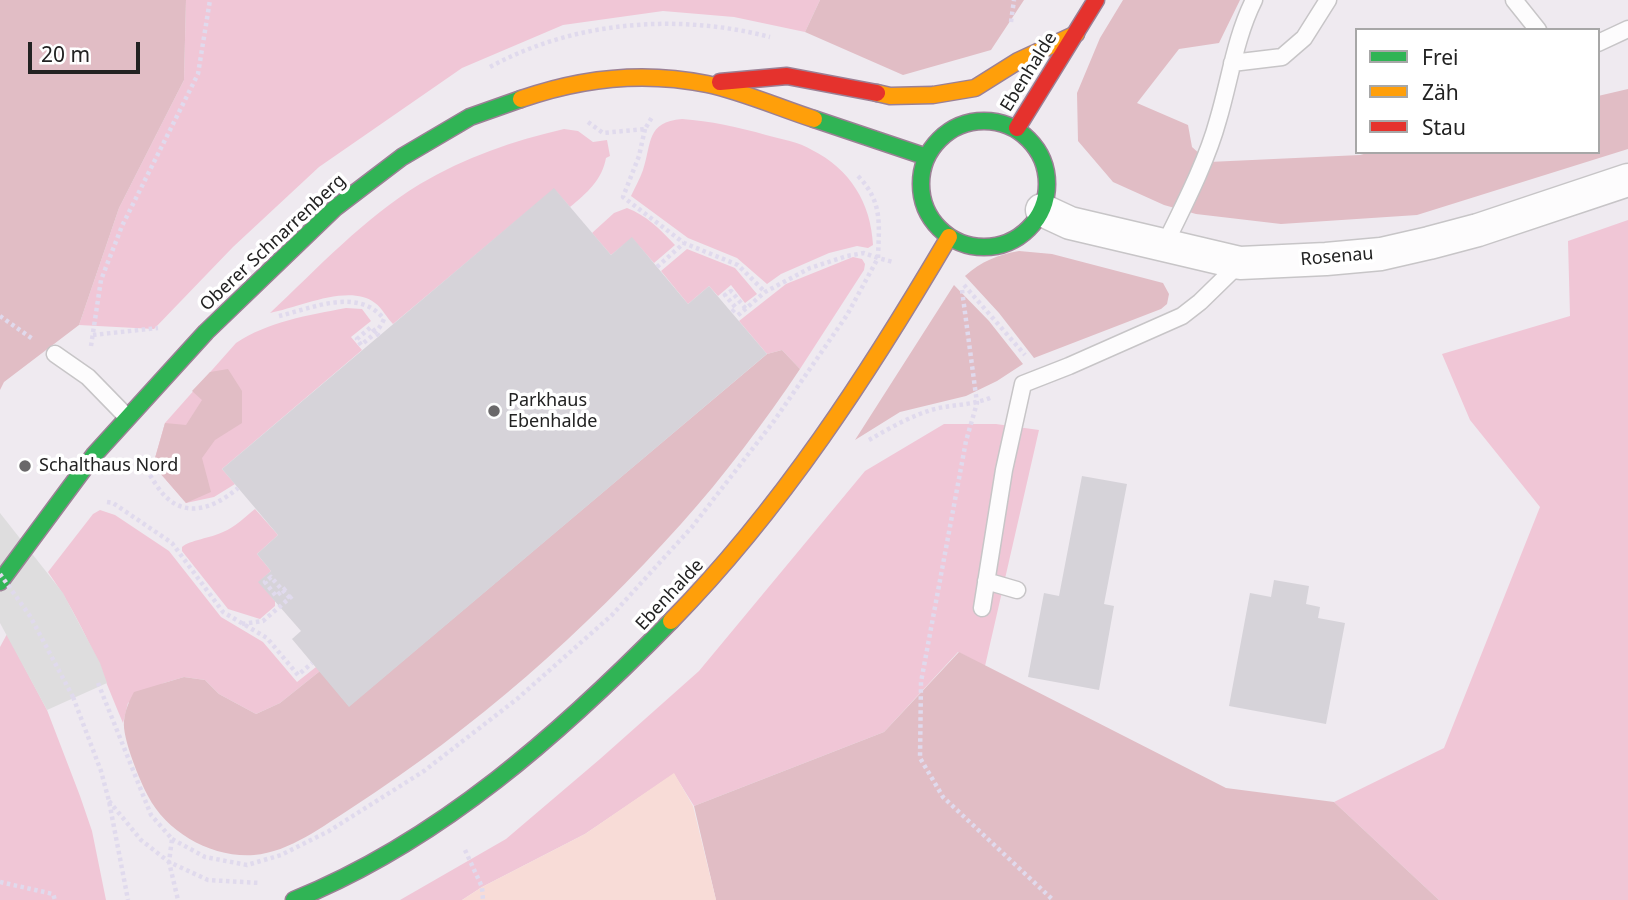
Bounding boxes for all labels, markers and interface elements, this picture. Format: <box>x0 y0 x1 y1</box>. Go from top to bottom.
scale bar <box>32 28 144 72</box>
street label: Ebenhalde <box>996 28 1062 116</box>
legend <box>1355 28 1600 154</box>
text: 20 m <box>41 40 90 68</box>
text: Frei <box>1422 43 1458 71</box>
text: Zäh <box>1422 78 1459 106</box>
text: Stau <box>1422 113 1466 141</box>
street label: Oberer Schnarrenberg <box>196 170 350 316</box>
street label: Rosenau <box>1300 243 1374 271</box>
place label: Parkhaus Ebenhalde <box>508 390 597 432</box>
marker: Parkhaus Ebenhalde <box>486 403 502 419</box>
place label: Schalthaus Nord <box>39 455 178 477</box>
marker: Schalthaus Nord <box>17 458 33 474</box>
street label: Ebenhalde <box>632 555 708 635</box>

